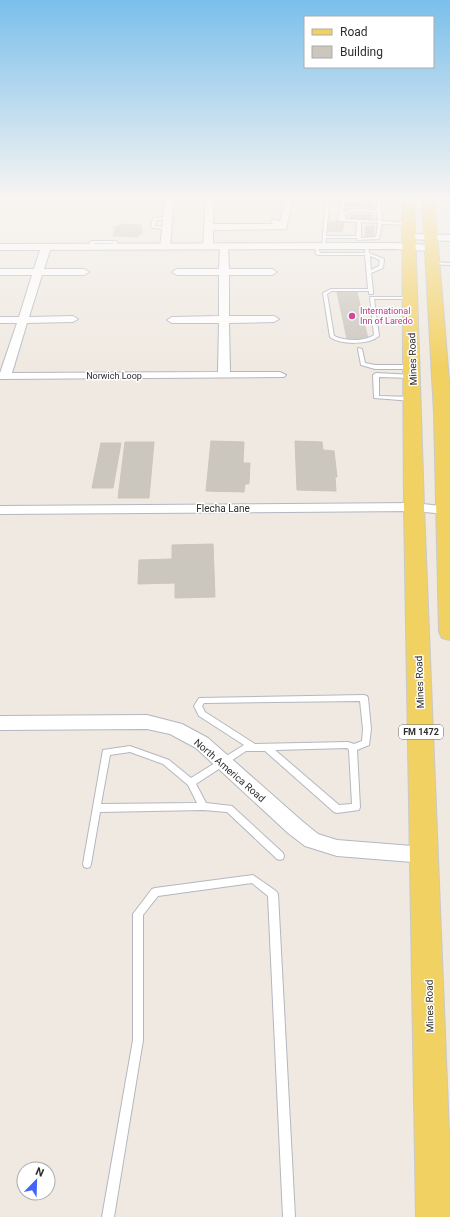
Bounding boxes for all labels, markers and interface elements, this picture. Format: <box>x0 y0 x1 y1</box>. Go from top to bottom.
legend <box>304 16 434 68</box>
text: Road <box>340 25 368 39</box>
text: Building <box>340 45 383 59</box>
place label: International Inn of Laredo <box>360 306 413 326</box>
marker: International Inn of Laredo <box>347 311 357 321</box>
street label: Mines Road <box>406 333 419 385</box>
street label: Norwich Loop <box>86 371 142 381</box>
street label: Flecha Lane <box>196 503 250 514</box>
street label: Mines Road <box>413 656 426 708</box>
road number: FM 1472 <box>399 725 443 739</box>
street label: North America Road <box>192 737 267 804</box>
street label: Mines Road <box>424 980 435 1032</box>
north arrow <box>16 1161 56 1201</box>
text: N <box>34 1165 46 1180</box>

